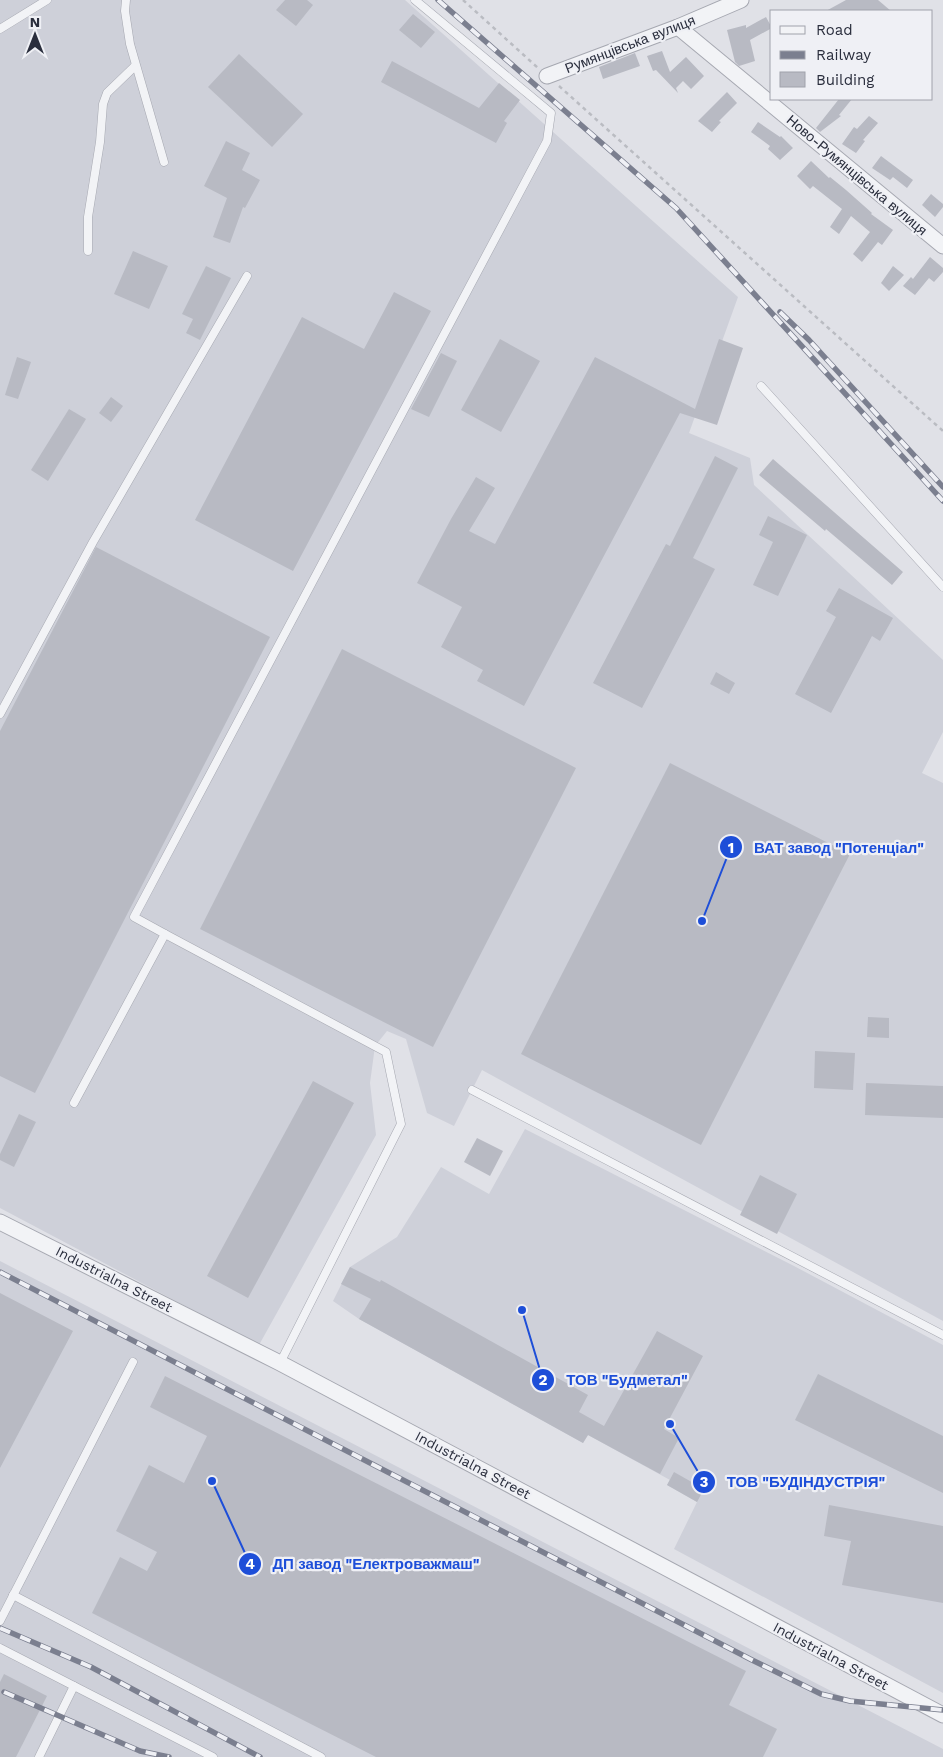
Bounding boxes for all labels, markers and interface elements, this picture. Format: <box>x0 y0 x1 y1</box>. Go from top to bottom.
north arrow <box>10 10 60 60</box>
legend <box>770 10 933 100</box>
street label: Румянцівська вулиця <box>563 12 697 76</box>
text: N <box>30 14 40 30</box>
text: Road <box>816 21 853 39</box>
text: Railway <box>816 46 871 64</box>
text: Building <box>816 71 874 89</box>
street label: Ново-Румянцівська вулиця <box>784 112 930 238</box>
callout: ВАТ завод "Потенціал" <box>719 832 934 862</box>
text: 1 <box>728 839 734 857</box>
text: ВАТ завод "Потенціал" <box>754 839 924 857</box>
street label: Industrialna Street <box>53 1243 175 1315</box>
callout: ТОВ "Будметал" <box>531 1365 697 1395</box>
text: 2 <box>539 1371 548 1389</box>
text: ТОВ "Будметал" <box>566 1371 688 1389</box>
street label: Industrialna Street <box>413 1428 533 1502</box>
callout: ТОВ "БУДІНДУСТРІЯ" <box>692 1467 895 1497</box>
text: 3 <box>700 1473 709 1491</box>
text: ТОВ "БУДІНДУСТРІЯ" <box>727 1473 886 1491</box>
callout: ДП завод "Електроважмаш" <box>237 1549 489 1579</box>
text: 4 <box>245 1555 255 1573</box>
text: ДП завод "Електроважмаш" <box>272 1555 480 1573</box>
street label: Industrialna Street <box>771 1619 891 1693</box>

